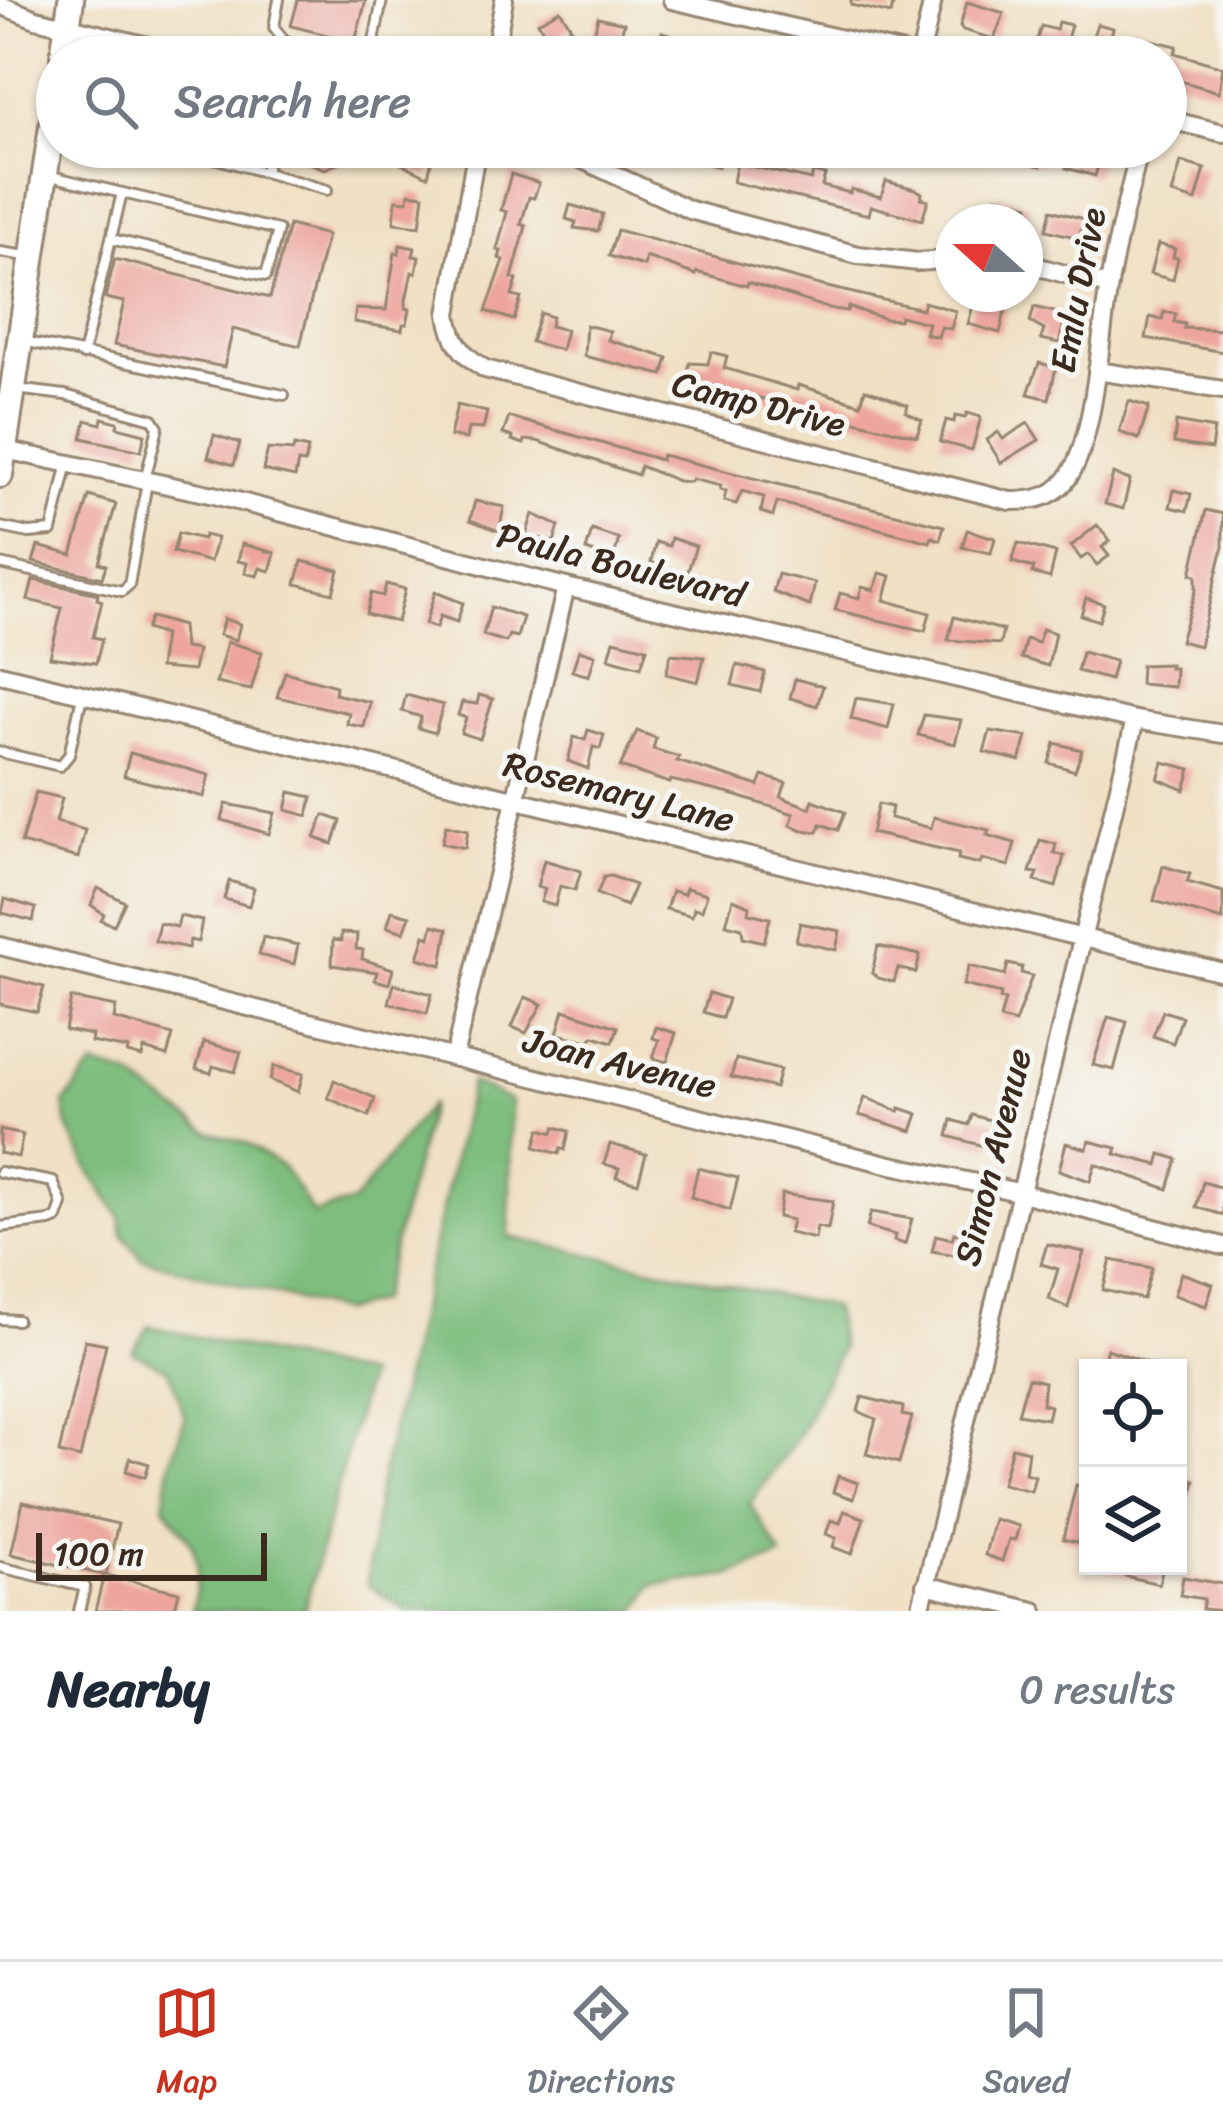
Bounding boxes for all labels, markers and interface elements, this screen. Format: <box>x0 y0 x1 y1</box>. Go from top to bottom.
search box <box>36 36 1187 168</box>
text: Search here <box>174 62 411 142</box>
icon: search <box>78 69 144 135</box>
street label: Emlu Drive <box>1031 202 1125 378</box>
north arrow <box>935 204 1043 312</box>
street label: Camp Drive <box>665 352 853 456</box>
street label: Paula Boulevard <box>490 503 754 627</box>
street label: Rosemary Lane <box>497 732 741 852</box>
street label: Joan Avenue <box>515 1008 723 1118</box>
street label: Simon Avenue <box>935 1041 1051 1273</box>
map controls <box>1079 1359 1187 1575</box>
button: locate <box>1079 1359 1187 1467</box>
button: layers <box>1079 1467 1187 1575</box>
text: 100 m <box>54 1525 144 1583</box>
scale bar <box>36 1527 267 1580</box>
text: Nearby <box>48 1644 209 1734</box>
text: 0 results <box>1019 1655 1175 1724</box>
tab: Map <box>154 1980 220 2110</box>
tab: Directions <box>527 1980 675 2110</box>
tab: Saved <box>982 1980 1069 2110</box>

